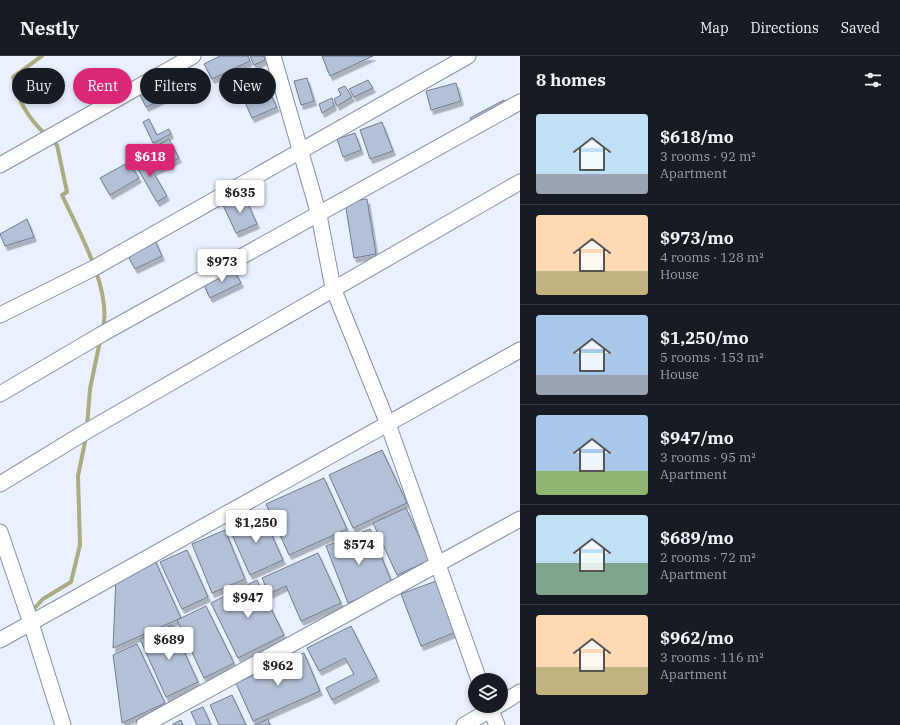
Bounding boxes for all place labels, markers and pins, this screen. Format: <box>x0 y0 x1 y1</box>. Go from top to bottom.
pin: $618 <box>126 144 174 178</box>
pin: $635 <box>216 180 264 214</box>
pin: $973 <box>198 249 246 283</box>
pin: $1,250 <box>223 510 289 544</box>
pin: $574 <box>335 532 383 566</box>
pin: $947 <box>224 585 272 619</box>
pin: $689 <box>145 627 193 661</box>
pin: $962 <box>254 653 302 687</box>

